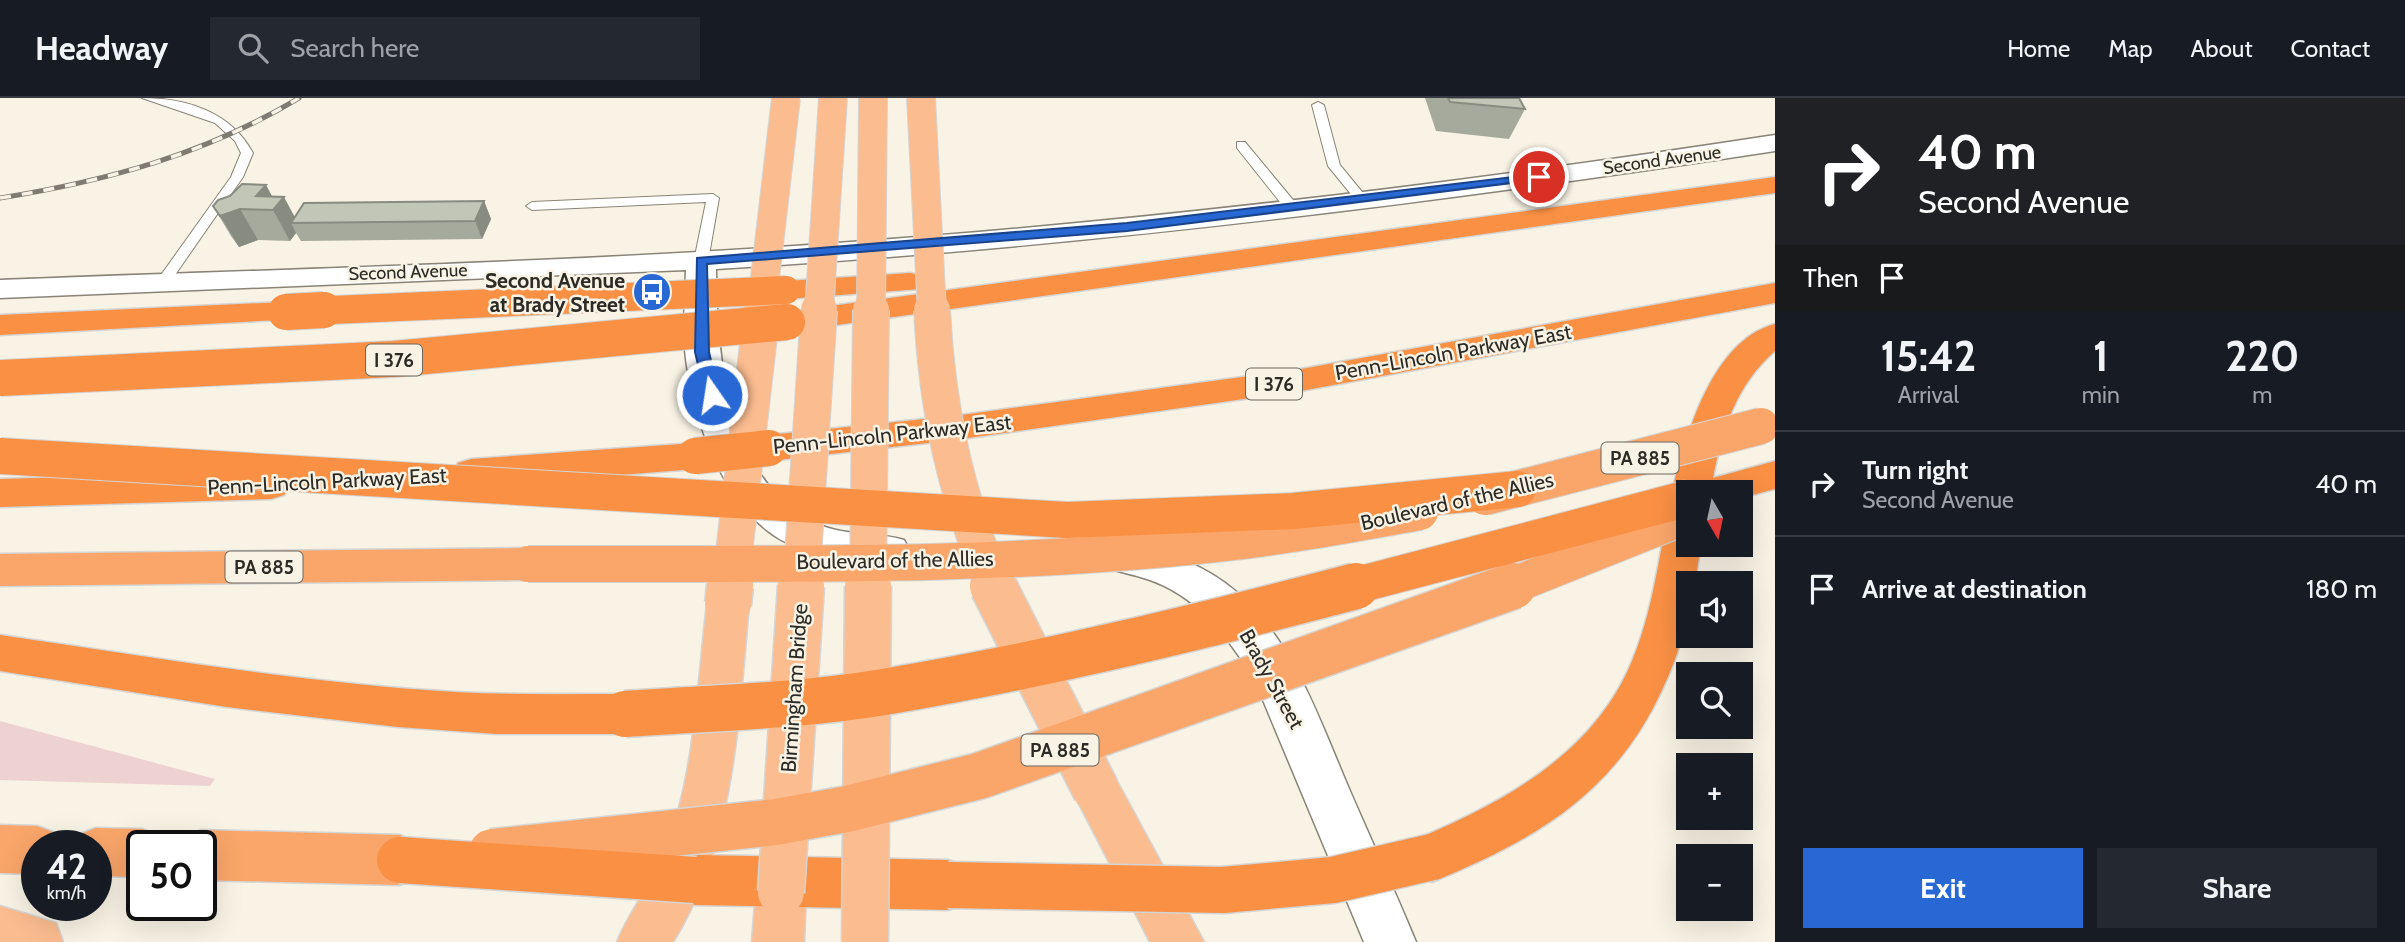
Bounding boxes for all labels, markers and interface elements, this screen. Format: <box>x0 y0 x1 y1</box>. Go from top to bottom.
search box <box>210 17 700 80</box>
text: Headway <box>35 28 168 68</box>
icon: search <box>234 29 272 67</box>
text: Search here <box>290 32 419 64</box>
text: Home <box>2007 34 2070 63</box>
text: Map <box>2108 34 2153 63</box>
text: About <box>2191 34 2253 63</box>
text: Contact <box>2291 34 2370 63</box>
text: 40 m <box>1918 122 2037 181</box>
icon: right <box>1803 126 1894 217</box>
street label: Second Avenue <box>1602 141 1722 179</box>
pin <box>1509 147 1569 207</box>
icon: arrive <box>1520 158 1558 196</box>
text: Second Avenue <box>1918 182 2129 221</box>
street label: Second Avenue <box>348 259 468 285</box>
icon: arrive <box>1873 259 1911 297</box>
text: Then <box>1803 262 1859 294</box>
place label: Second Avenue at Brady Street <box>485 268 625 317</box>
bus stop icon: Second Avenue at Brady Street <box>631 271 673 313</box>
street label: Penn-Lincoln Parkway East <box>1333 319 1573 385</box>
text: 15:42 <box>1881 330 1976 382</box>
text: 1 <box>2093 330 2109 382</box>
text: 220 <box>2225 330 2299 382</box>
road number: I 376 <box>366 344 422 376</box>
position arrow <box>675 358 749 432</box>
road number: I 376 <box>1246 368 1302 400</box>
text: Arrival <box>1898 381 1959 409</box>
text: min <box>2082 381 2120 409</box>
text: m <box>2252 381 2272 409</box>
street label: Penn-Lincoln Parkway East <box>772 409 1012 459</box>
road number: PA 885 <box>1602 442 1678 474</box>
text: Turn right <box>1862 454 1968 486</box>
street label: Penn-Lincoln Parkway East <box>207 462 447 500</box>
icon: right <box>1803 465 1841 503</box>
street label: Boulevard of the Allies <box>1358 467 1556 535</box>
text: 40 m <box>2315 468 2377 500</box>
north arrow <box>1676 480 1754 556</box>
map controls <box>1676 480 1753 921</box>
text: Second Avenue <box>1862 486 2014 514</box>
street label: Boulevard of the Allies <box>796 546 994 574</box>
road number: PA 885 <box>226 552 302 582</box>
icon: arrive <box>1803 570 1841 608</box>
button: sound <box>1676 571 1753 648</box>
text: Arrive at destination <box>1862 573 2087 605</box>
text: 180 m <box>2306 573 2377 605</box>
street label: Birmingham Bridge <box>776 602 812 773</box>
street label: Brady Street <box>1234 625 1310 733</box>
button: search <box>1676 662 1753 739</box>
road number: PA 885 <box>1021 734 1098 765</box>
button: + <box>1676 753 1753 830</box>
speed limit sign: 50 <box>126 830 217 921</box>
button: − <box>1676 844 1753 921</box>
text: 42 <box>46 845 87 888</box>
button: Exit <box>1803 848 2083 928</box>
button: Share <box>2097 848 2377 928</box>
text: km/h <box>47 882 86 904</box>

